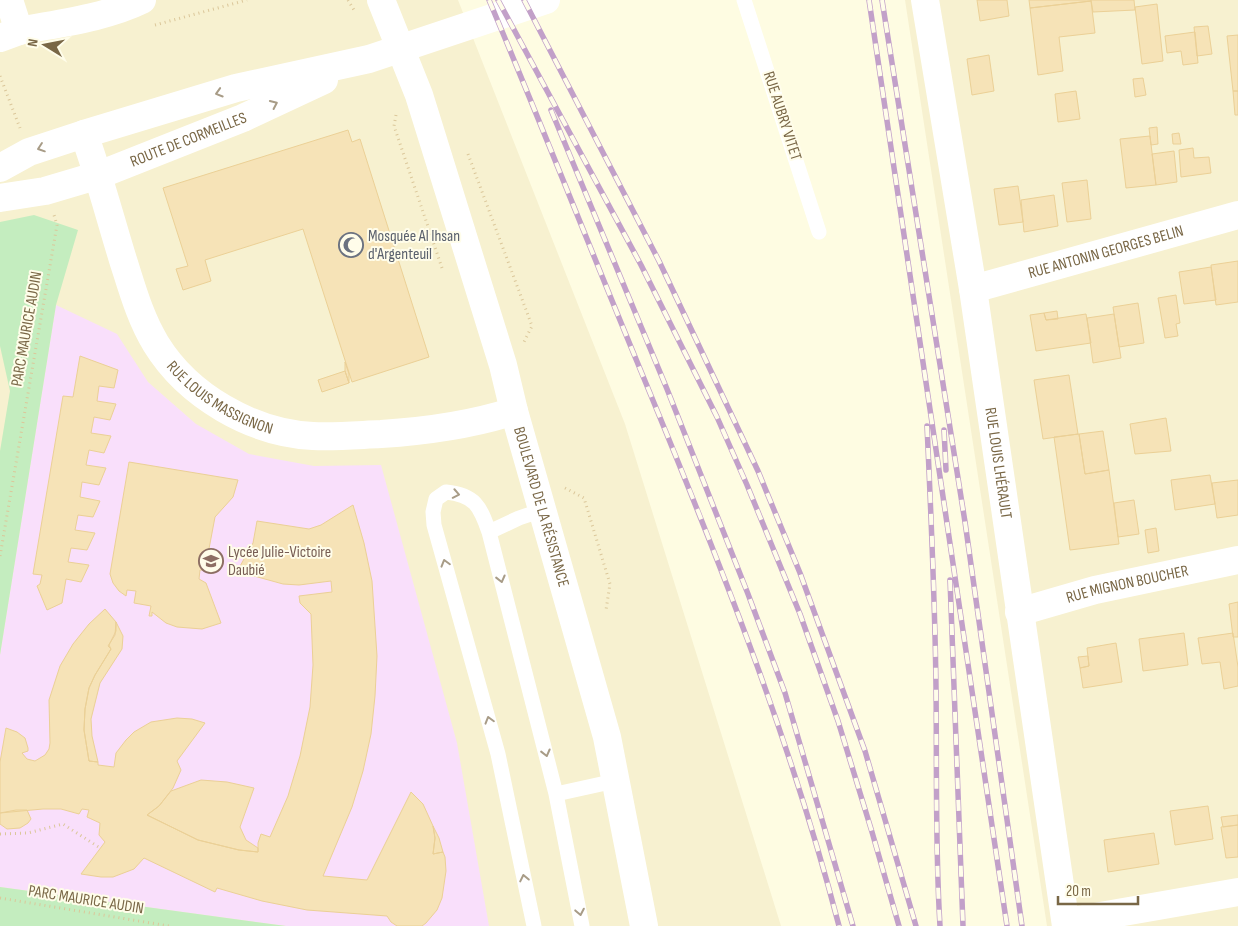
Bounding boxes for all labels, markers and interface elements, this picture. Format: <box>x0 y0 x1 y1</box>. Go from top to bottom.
north arrow <box>20 20 70 70</box>
text: N <box>24 38 42 48</box>
street label: RUE AUBRY VITET <box>759 69 805 163</box>
one-way arrow <box>215 88 223 98</box>
one-way arrow <box>268 100 277 110</box>
street label: ROUTE DE CORMEILLES <box>128 108 249 171</box>
one-way arrow <box>37 142 45 152</box>
street label: RUE ANTONIN GEORGES BELIN <box>1026 221 1186 283</box>
place label: Mosquée Al Ihsan d'Argenteuil <box>368 227 460 264</box>
mosque icon: Mosquée Al Ihsan d'Argenteuil <box>338 232 364 258</box>
street label: PARC MAURICE AUDIN <box>8 270 46 388</box>
street label: RUE LOUIS MASSIGNON <box>163 357 275 438</box>
street label: RUE LOUIS LHÉRAULT <box>981 406 1016 521</box>
street label: BOULEVARD DE LA RÉSISTANCE <box>509 425 573 589</box>
one-way arrow <box>451 488 460 498</box>
place label: Lycée Julie-Victoire Daubié <box>228 543 331 580</box>
school or university icon: Lycée Julie-Victoire Daubié <box>198 548 224 574</box>
one-way arrow <box>440 559 451 568</box>
street label: RUE MIGNON BOUCHER <box>1064 561 1190 607</box>
one-way arrow <box>496 575 506 583</box>
one-way arrow <box>484 716 494 724</box>
one-way arrow <box>540 749 551 758</box>
one-way arrow <box>520 874 530 883</box>
scale bar <box>1058 874 1138 906</box>
street label: PARC MAURICE AUDIN <box>27 882 145 918</box>
text: 20 m <box>1066 882 1091 901</box>
one-way arrow <box>574 908 584 917</box>

